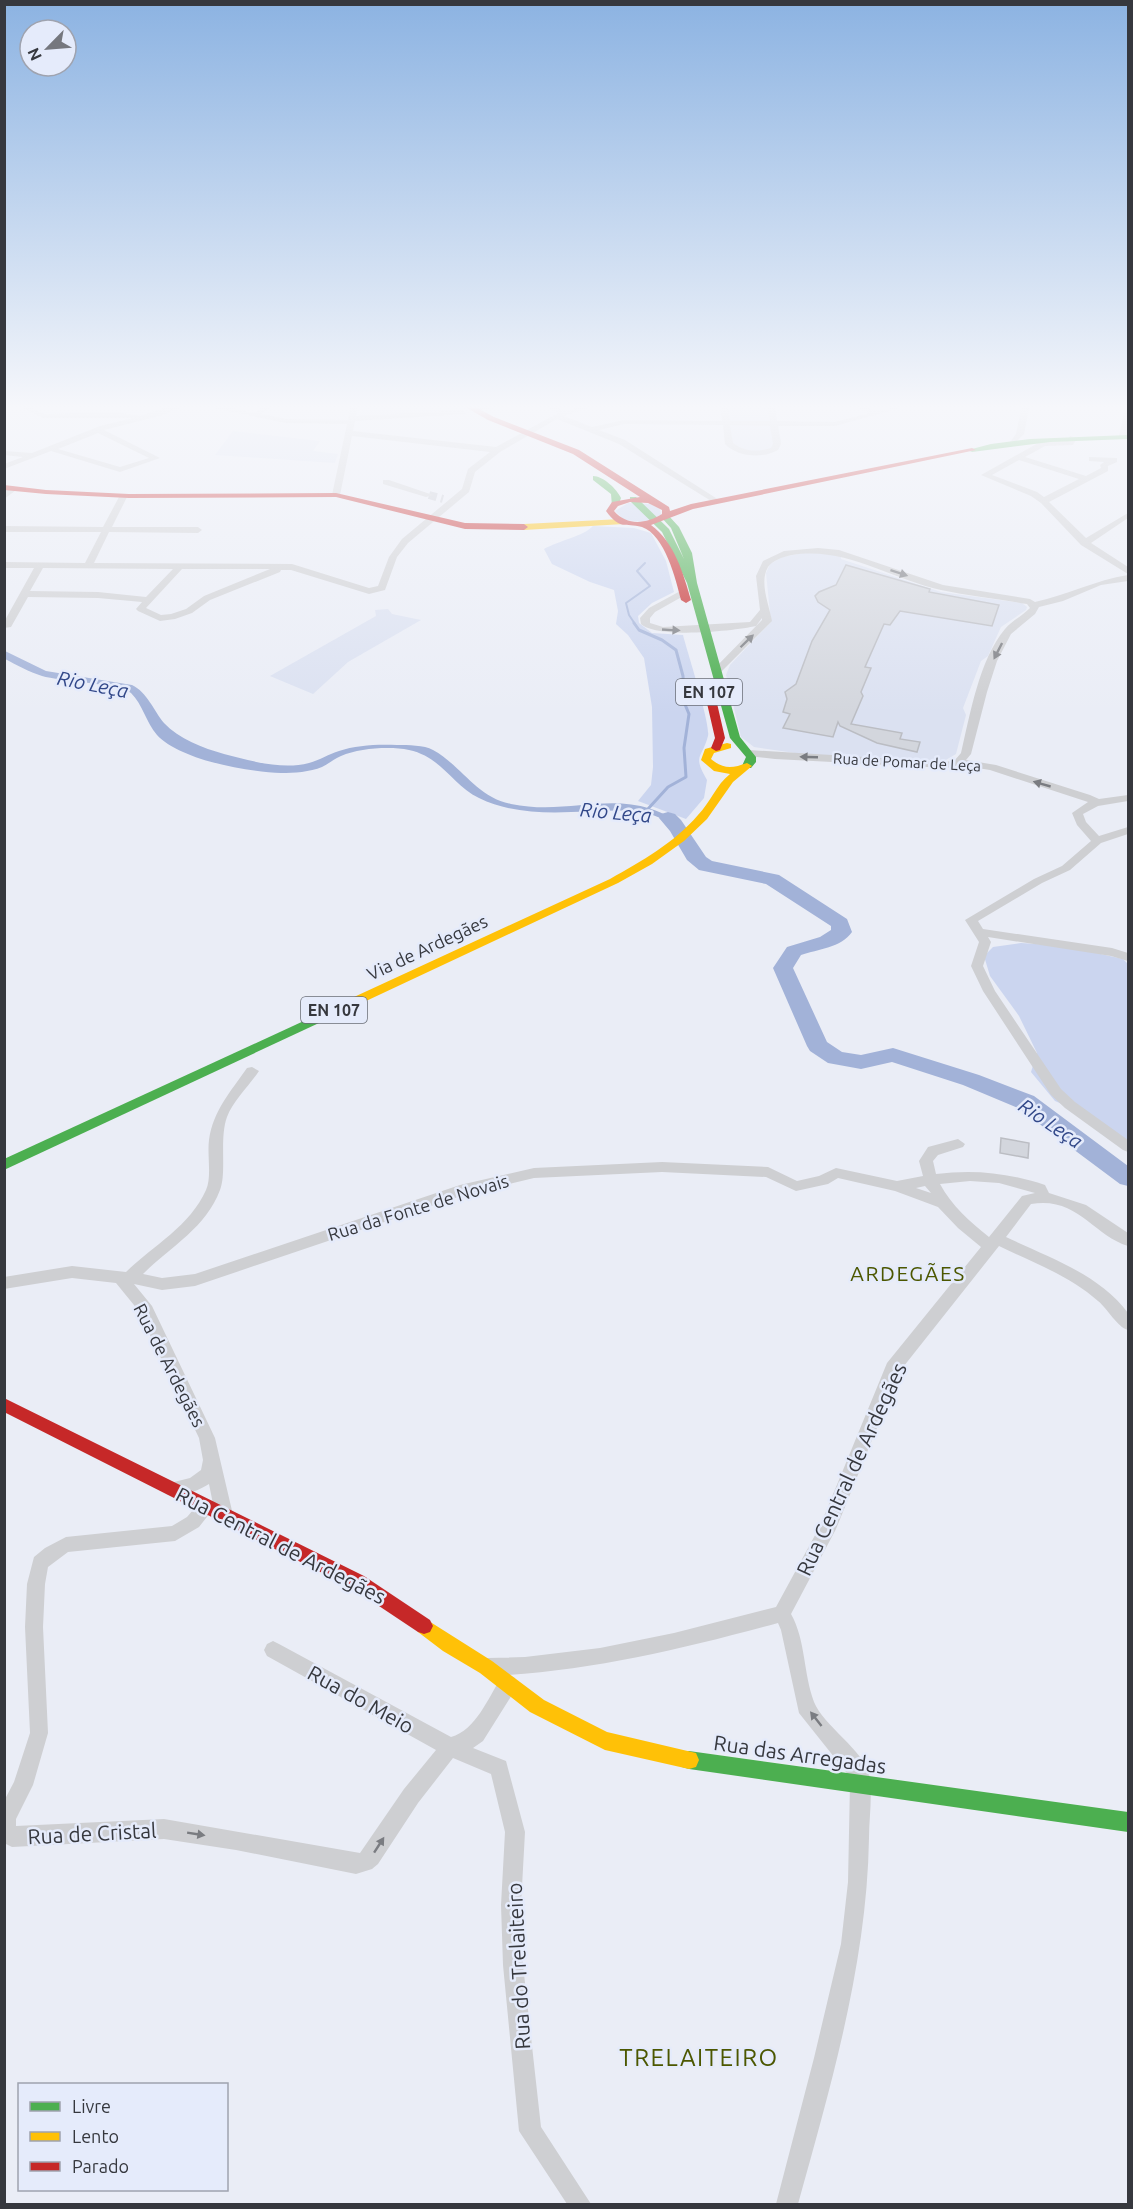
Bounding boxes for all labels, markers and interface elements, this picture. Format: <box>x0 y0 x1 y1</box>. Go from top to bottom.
north arrow <box>18 18 78 78</box>
text: N <box>24 45 45 64</box>
one-way arrow <box>890 569 908 579</box>
one-way arrow <box>661 626 680 635</box>
one-way arrow <box>739 634 753 648</box>
one-way arrow <box>993 643 1002 660</box>
water label: Rio Leça <box>56 666 131 702</box>
road number: EN 107 <box>676 679 742 705</box>
street label: Rua de Pomar de Leça <box>833 750 981 774</box>
one-way arrow <box>799 753 818 762</box>
one-way arrow <box>1033 779 1051 788</box>
water label: Rio Leça <box>579 797 653 827</box>
street label: Via de Ardegães <box>364 910 491 984</box>
road number: EN 107 <box>301 997 367 1023</box>
water label: Rio Leça <box>1015 1093 1087 1153</box>
street label: Rua da Fonte de Novais <box>325 1170 511 1244</box>
district label: ARDEGÃES <box>850 1261 966 1285</box>
street label: Rua de Ardegães <box>130 1300 210 1430</box>
street label: Rua Central de Ardegães <box>791 1359 911 1579</box>
street label: Rua Central de Ardegães <box>172 1482 390 1608</box>
street label: Rua do Meio <box>304 1660 418 1738</box>
one-way arrow <box>810 1711 822 1726</box>
street label: Rua das Arregadas <box>712 1730 888 1778</box>
street label: Rua de Cristal <box>27 1818 157 1848</box>
one-way arrow <box>186 1830 205 1839</box>
one-way arrow <box>374 1836 385 1853</box>
street label: Rua do Trelaiteiro <box>502 1882 534 2050</box>
district label: TRELAITEIRO <box>619 2044 779 2071</box>
legend <box>18 2083 228 2191</box>
text: Livre <box>72 2096 111 2116</box>
text: Lento <box>72 2126 119 2146</box>
text: Parado <box>72 2156 129 2176</box>

